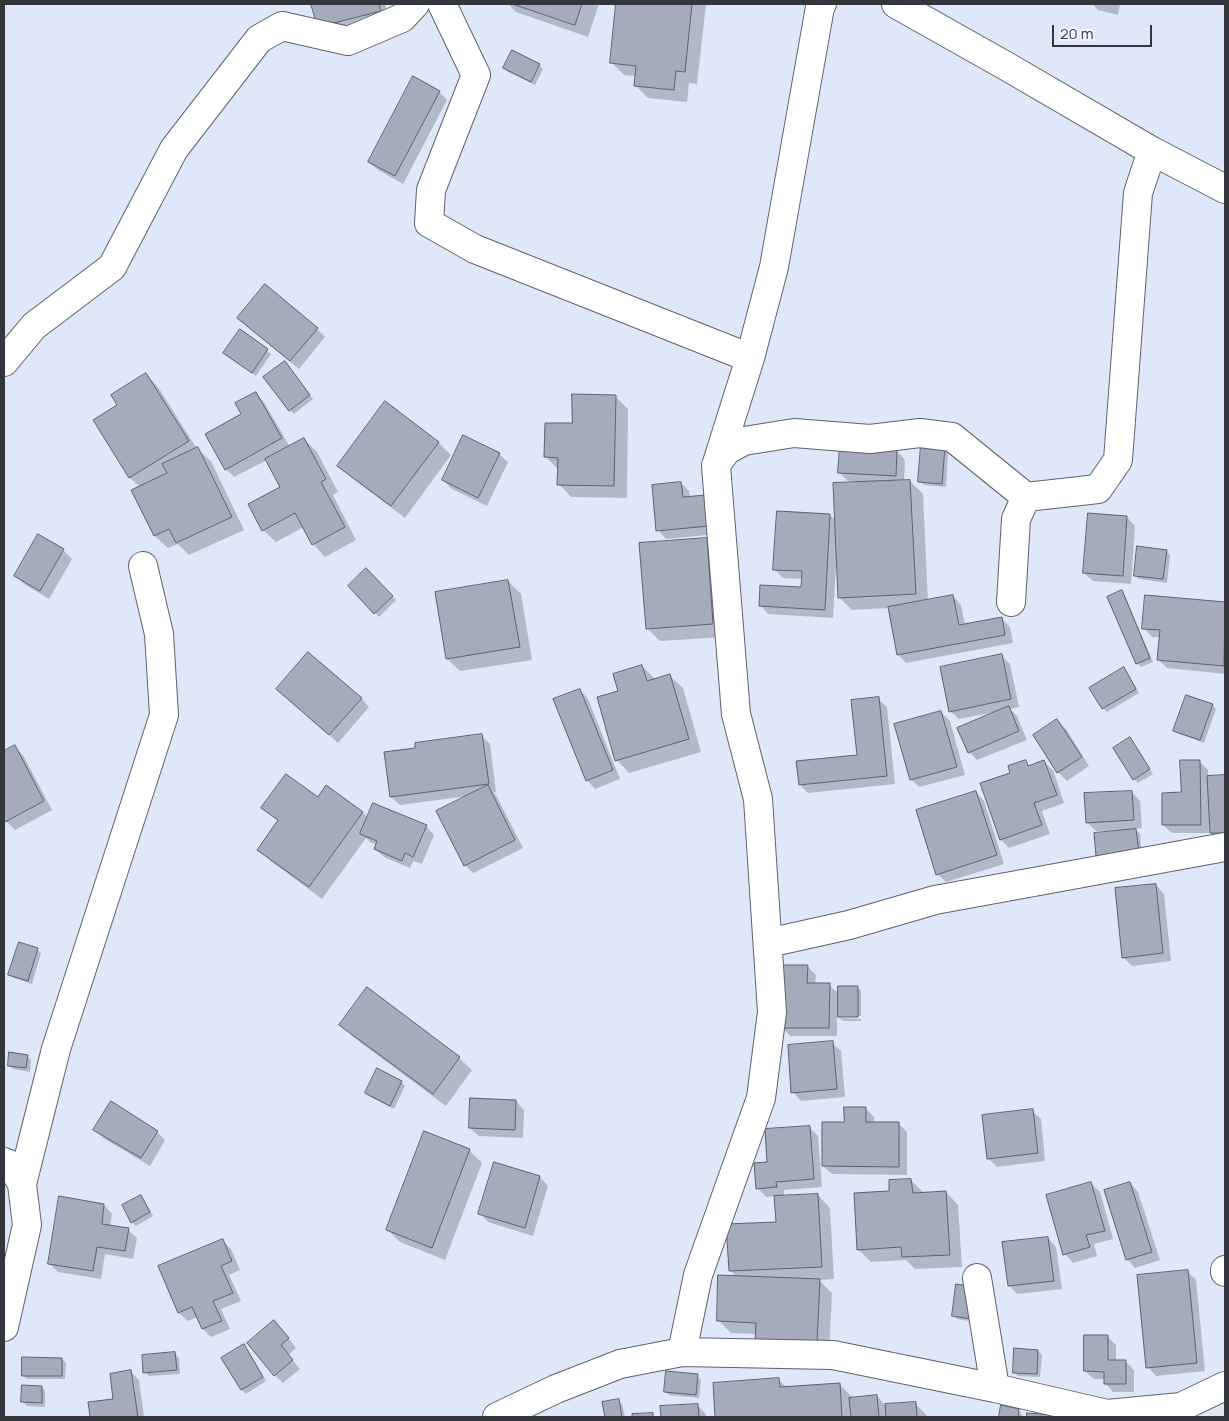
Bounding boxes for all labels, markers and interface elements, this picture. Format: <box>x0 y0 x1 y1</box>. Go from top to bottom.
scale bar <box>1054 15 1154 47</box>
text: 20 m <box>1060 23 1093 44</box>

